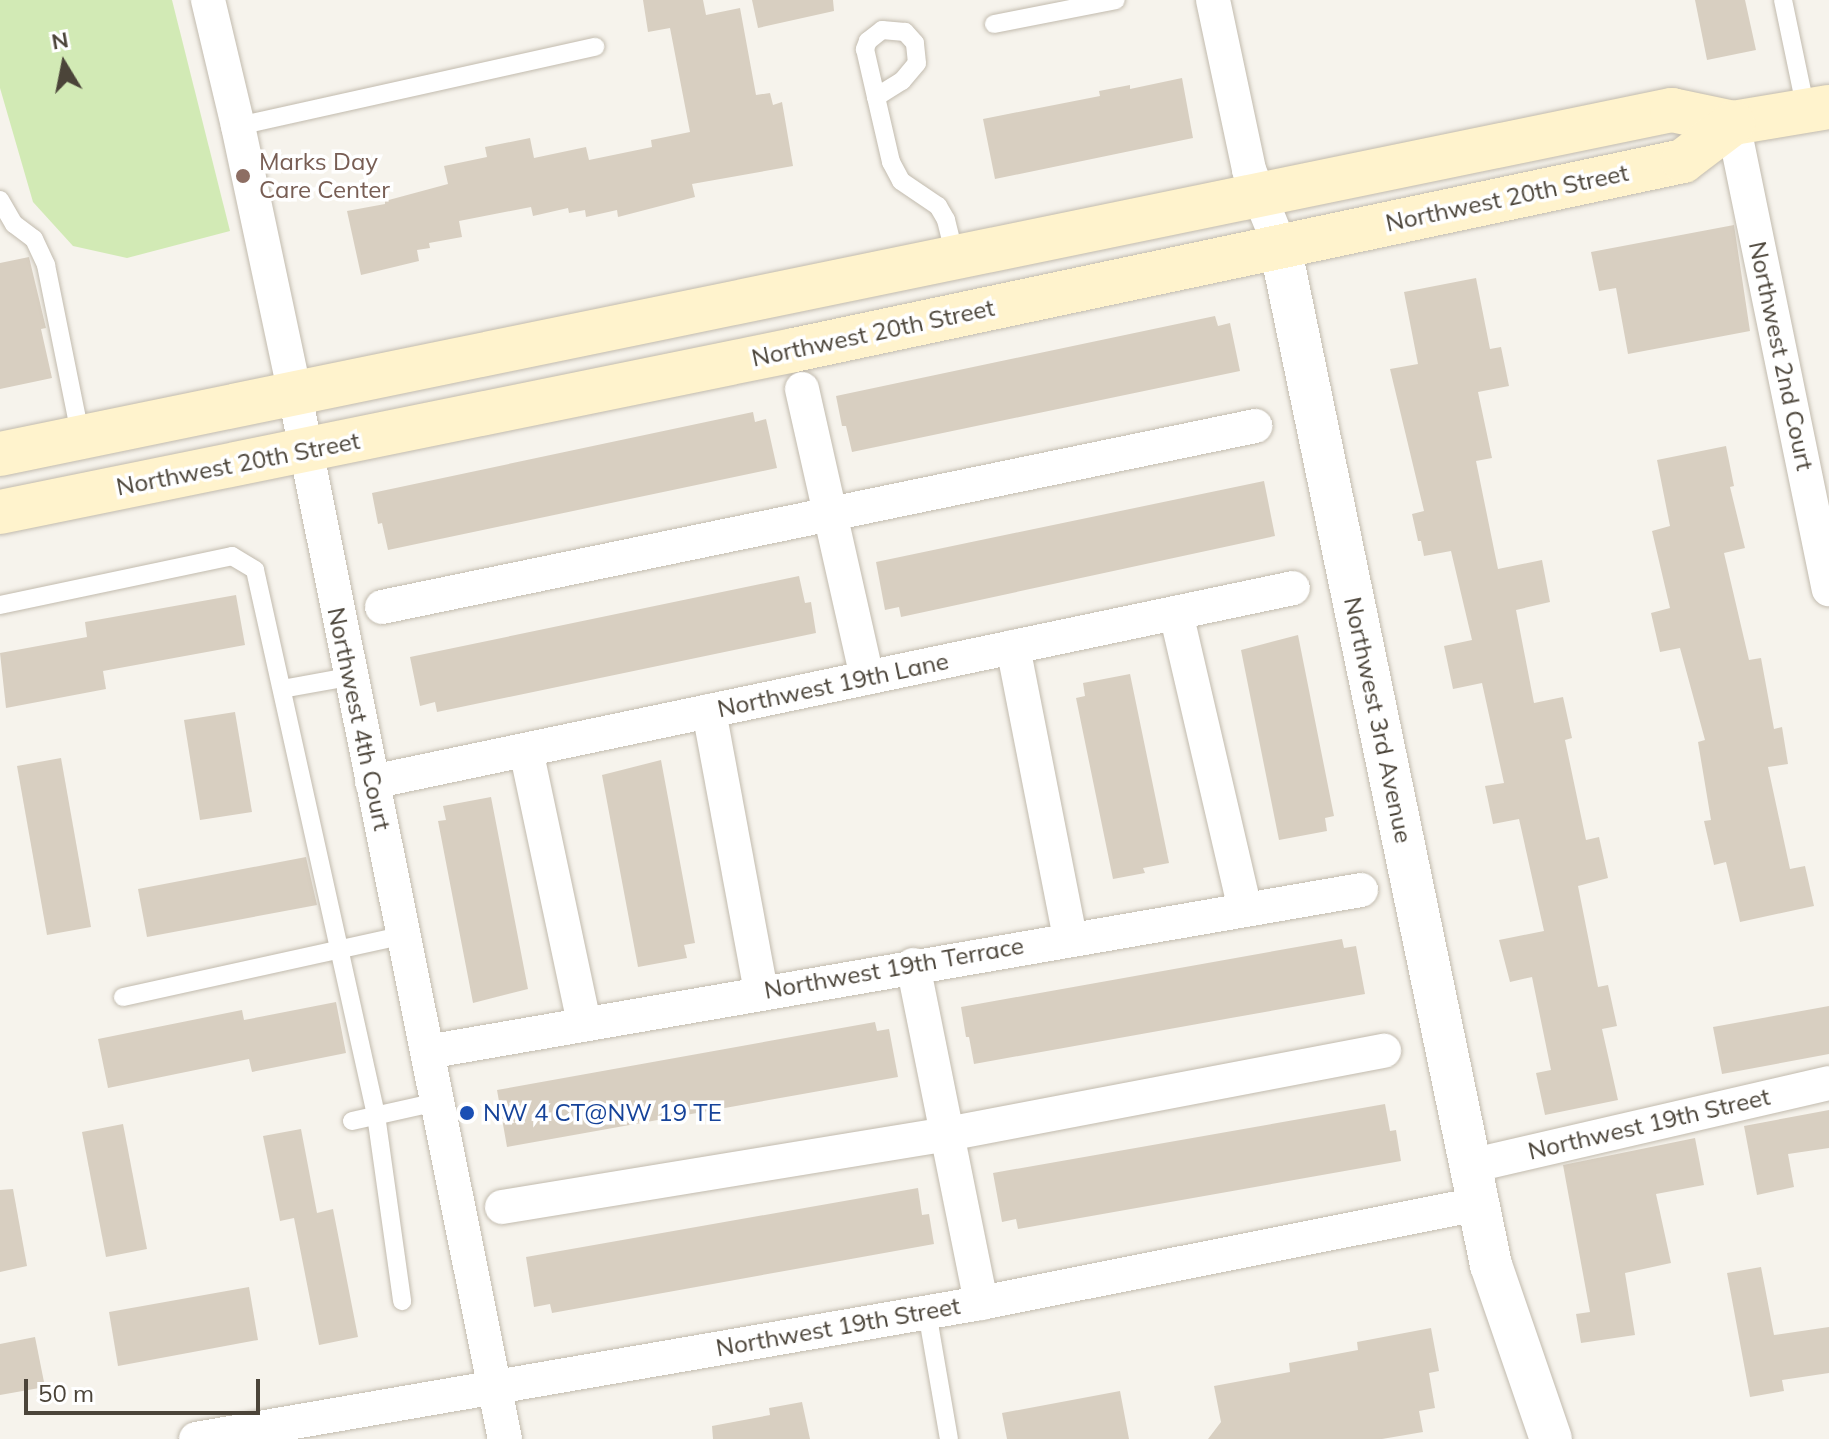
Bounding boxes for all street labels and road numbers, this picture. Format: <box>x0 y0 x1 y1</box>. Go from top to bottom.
street label: Northwest 20th Street <box>1383 158 1631 238</box>
street label: Northwest 2nd Court <box>1743 239 1819 473</box>
street label: Northwest 20th Street <box>749 293 997 373</box>
street label: Northwest 20th Street <box>114 426 362 502</box>
street label: Northwest 3rd Avenue <box>1338 594 1418 846</box>
street label: Northwest 4th Court <box>321 605 397 833</box>
street label: Northwest 19th Lane <box>715 646 951 724</box>
street label: Northwest 19th Terrace <box>762 931 1026 1005</box>
street label: Northwest 19th Street <box>1525 1082 1773 1166</box>
street label: Northwest 19th Street <box>714 1291 962 1363</box>

